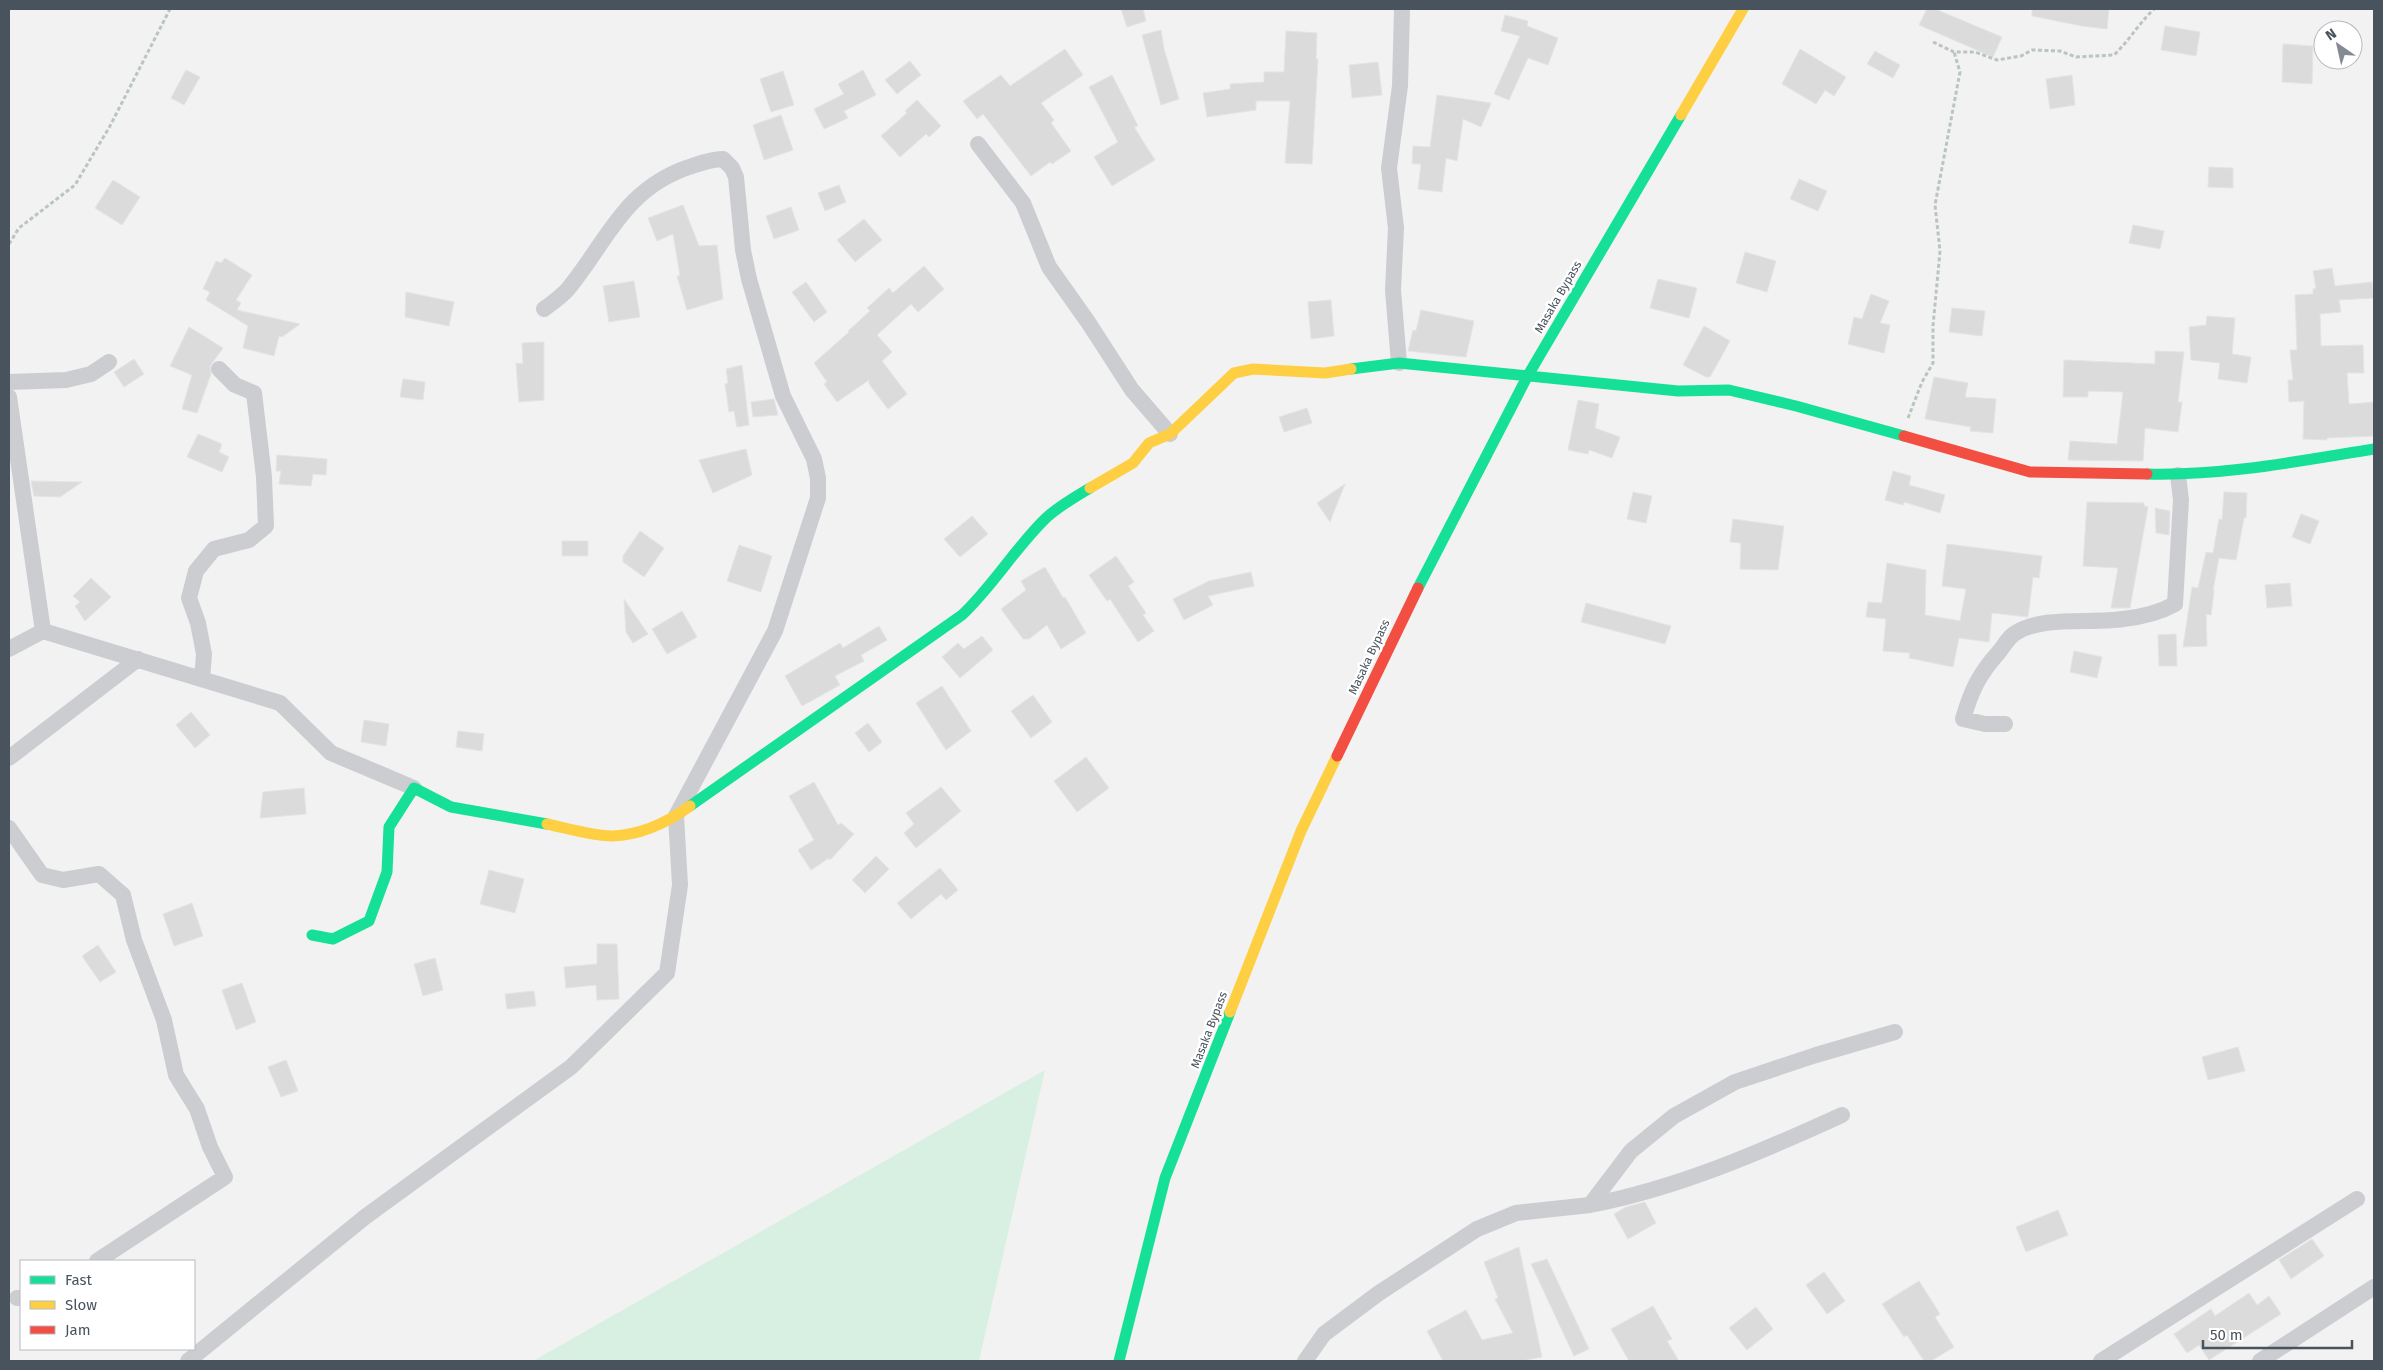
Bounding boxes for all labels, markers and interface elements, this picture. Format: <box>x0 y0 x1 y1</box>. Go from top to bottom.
north arrow <box>2313 20 2363 70</box>
text: N <box>2322 25 2340 44</box>
street label: Masaka Bypass <box>1532 258 1585 336</box>
street label: Masaka Bypass <box>1346 617 1393 697</box>
street label: Masaka Bypass <box>1188 989 1230 1070</box>
legend <box>20 1260 195 1350</box>
text: Fast <box>65 1271 92 1289</box>
text: Slow <box>65 1296 97 1314</box>
scale bar <box>2203 1318 2352 1350</box>
text: Jam <box>65 1321 91 1339</box>
text: 50 m <box>2210 1326 2243 1344</box>

